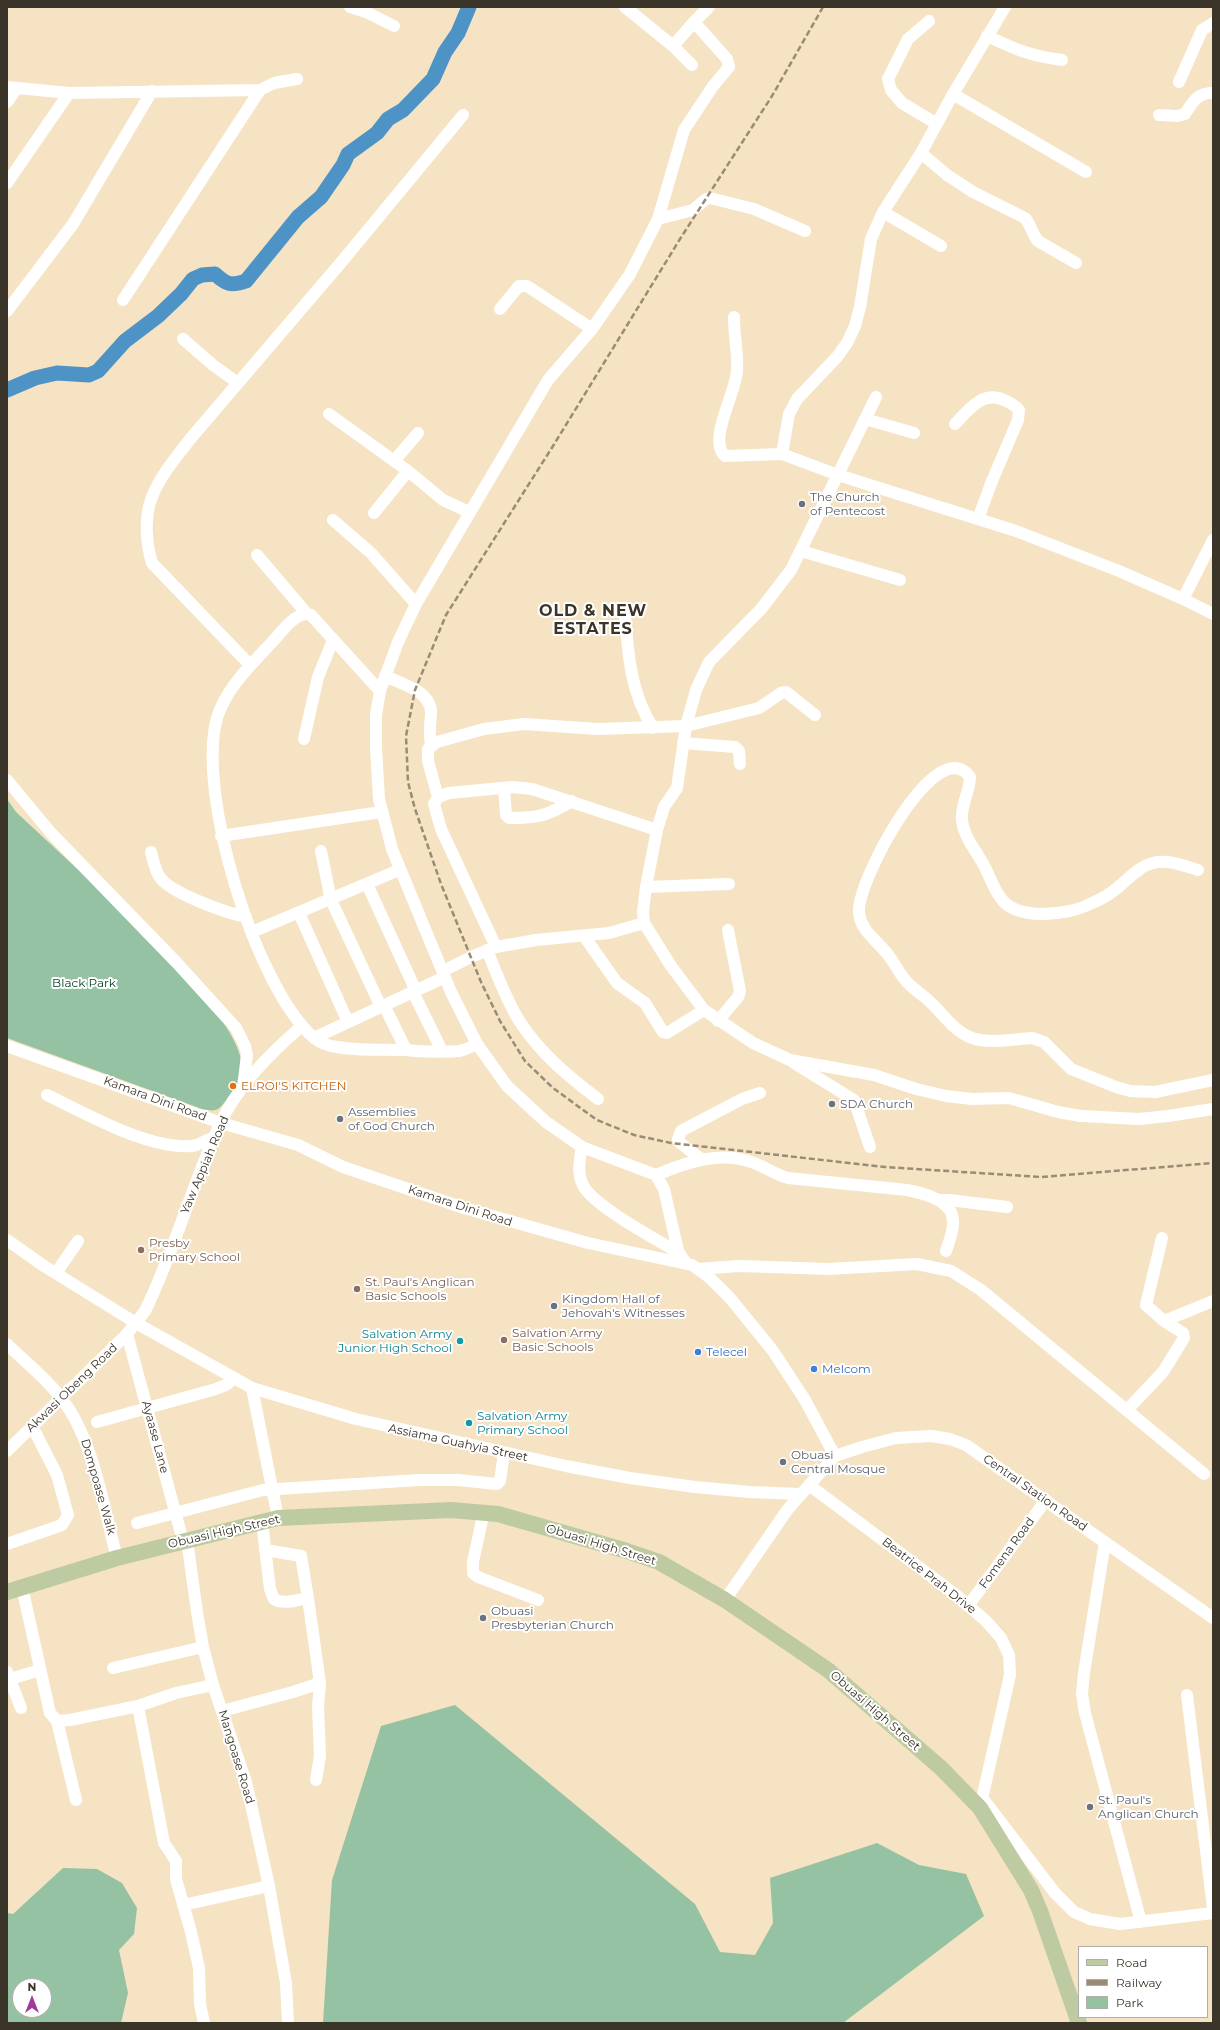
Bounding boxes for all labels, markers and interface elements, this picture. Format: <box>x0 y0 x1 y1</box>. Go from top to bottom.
place label: The Church of Pentecost <box>810 490 885 518</box>
marker: The Church of Pentecost <box>797 499 807 509</box>
district label: OLD & NEW ESTATES <box>539 601 647 639</box>
park label: Black Park <box>52 976 116 990</box>
street label: Kamara Dini Road <box>101 1074 209 1124</box>
place label: ELROI'S KITCHEN <box>241 1079 346 1093</box>
marker: ELROI'S KITCHEN <box>228 1081 238 1091</box>
place label: SDA Church <box>840 1097 913 1111</box>
marker: SDA Church <box>827 1099 837 1109</box>
place label: Assemblies of God Church <box>348 1105 435 1133</box>
street label: Yaw Appiah Road <box>178 1114 232 1216</box>
marker: Assemblies of God Church <box>335 1114 345 1124</box>
street label: Kamara Dini Road <box>406 1182 514 1230</box>
place label: Presby Primary School <box>149 1236 240 1264</box>
marker: Presby Primary School <box>136 1245 146 1255</box>
place label: St. Paul's Anglican Basic Schools <box>365 1275 475 1303</box>
marker: St. Paul's Anglican Basic Schools <box>352 1284 362 1294</box>
place label: Kingdom Hall of Jehovah's Witnesses <box>562 1292 685 1320</box>
marker: Kingdom Hall of Jehovah's Witnesses <box>549 1301 559 1311</box>
place label: Salvation Army Basic Schools <box>512 1326 602 1354</box>
place label: Salvation Army Junior High School <box>338 1327 452 1355</box>
marker: Salvation Army Basic Schools <box>499 1335 509 1345</box>
marker: Salvation Army Junior High School <box>455 1336 465 1346</box>
street label: Akwasi Obeng Road <box>23 1341 121 1435</box>
place label: Telecel <box>706 1345 747 1359</box>
marker: Telecel <box>693 1347 703 1357</box>
place label: Melcom <box>822 1362 871 1376</box>
marker: Melcom <box>809 1364 819 1374</box>
street label: Ayaase Lane <box>138 1399 172 1475</box>
place label: Salvation Army Primary School <box>477 1409 568 1437</box>
marker: Salvation Army Primary School <box>464 1418 474 1428</box>
street label: Assiama Guahyia Street <box>387 1421 529 1465</box>
street label: Dompoase Walk <box>77 1437 119 1537</box>
place label: Obuasi Central Mosque <box>791 1448 886 1476</box>
street label: Central Station Road <box>980 1452 1090 1534</box>
marker: Obuasi Central Mosque <box>778 1457 788 1467</box>
street label: Obuasi High Street <box>167 1512 281 1552</box>
street label: Fomena Road <box>976 1515 1038 1591</box>
street label: Obuasi High Street <box>544 1521 658 1569</box>
street label: Beatrice Prah Drive <box>879 1535 979 1617</box>
place label: Obuasi Presbyterian Church <box>491 1604 614 1632</box>
marker: Obuasi Presbyterian Church <box>478 1613 488 1623</box>
street label: Obuasi High Street <box>827 1668 923 1754</box>
street label: Mangoase Road <box>215 1708 257 1806</box>
place label: St. Paul's Anglican Church <box>1098 1793 1199 1821</box>
marker: St. Paul's Anglican Church <box>1085 1802 1095 1812</box>
legend <box>1078 1946 1208 2018</box>
text: Road <box>1116 1955 1147 1970</box>
text: Railway <box>1116 1975 1162 1990</box>
north arrow <box>12 1978 52 2018</box>
text: N <box>28 1980 36 1994</box>
text: Park <box>1116 1995 1143 2010</box>

